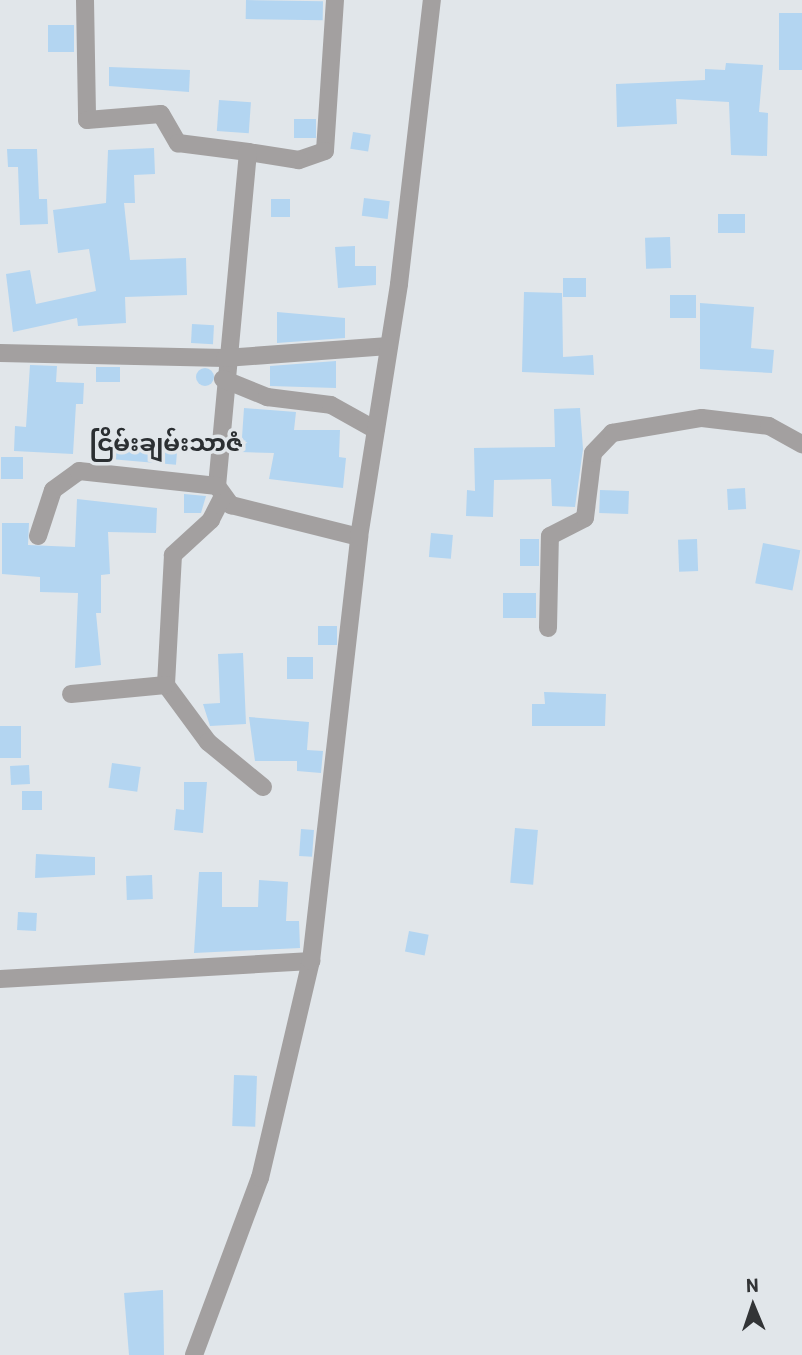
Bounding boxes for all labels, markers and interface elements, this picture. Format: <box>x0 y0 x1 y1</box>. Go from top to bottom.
district label: ငြိမ်းချမ်းသာဇံ <box>89 428 243 456</box>
north arrow <box>718 1271 788 1341</box>
text: N <box>746 1273 759 1296</box>

